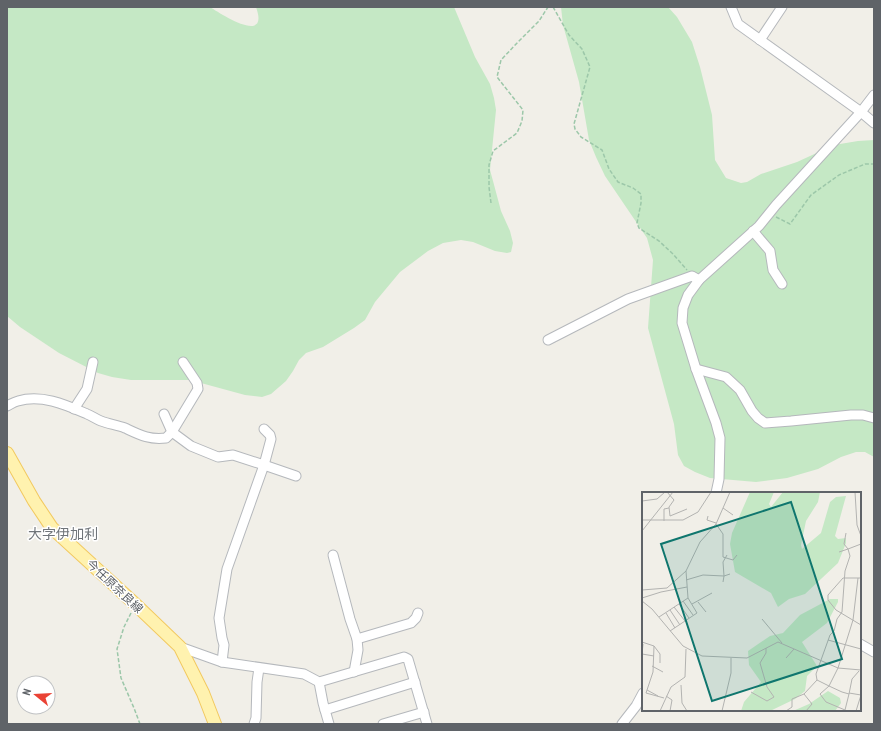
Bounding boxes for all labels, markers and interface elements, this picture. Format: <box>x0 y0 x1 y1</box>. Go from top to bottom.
inset map <box>642 492 861 711</box>
district label: 大字伊加利 <box>28 525 98 543</box>
street label: 今任原奈良線 <box>84 556 146 616</box>
north arrow <box>16 675 56 715</box>
text: N <box>19 687 34 697</box>

